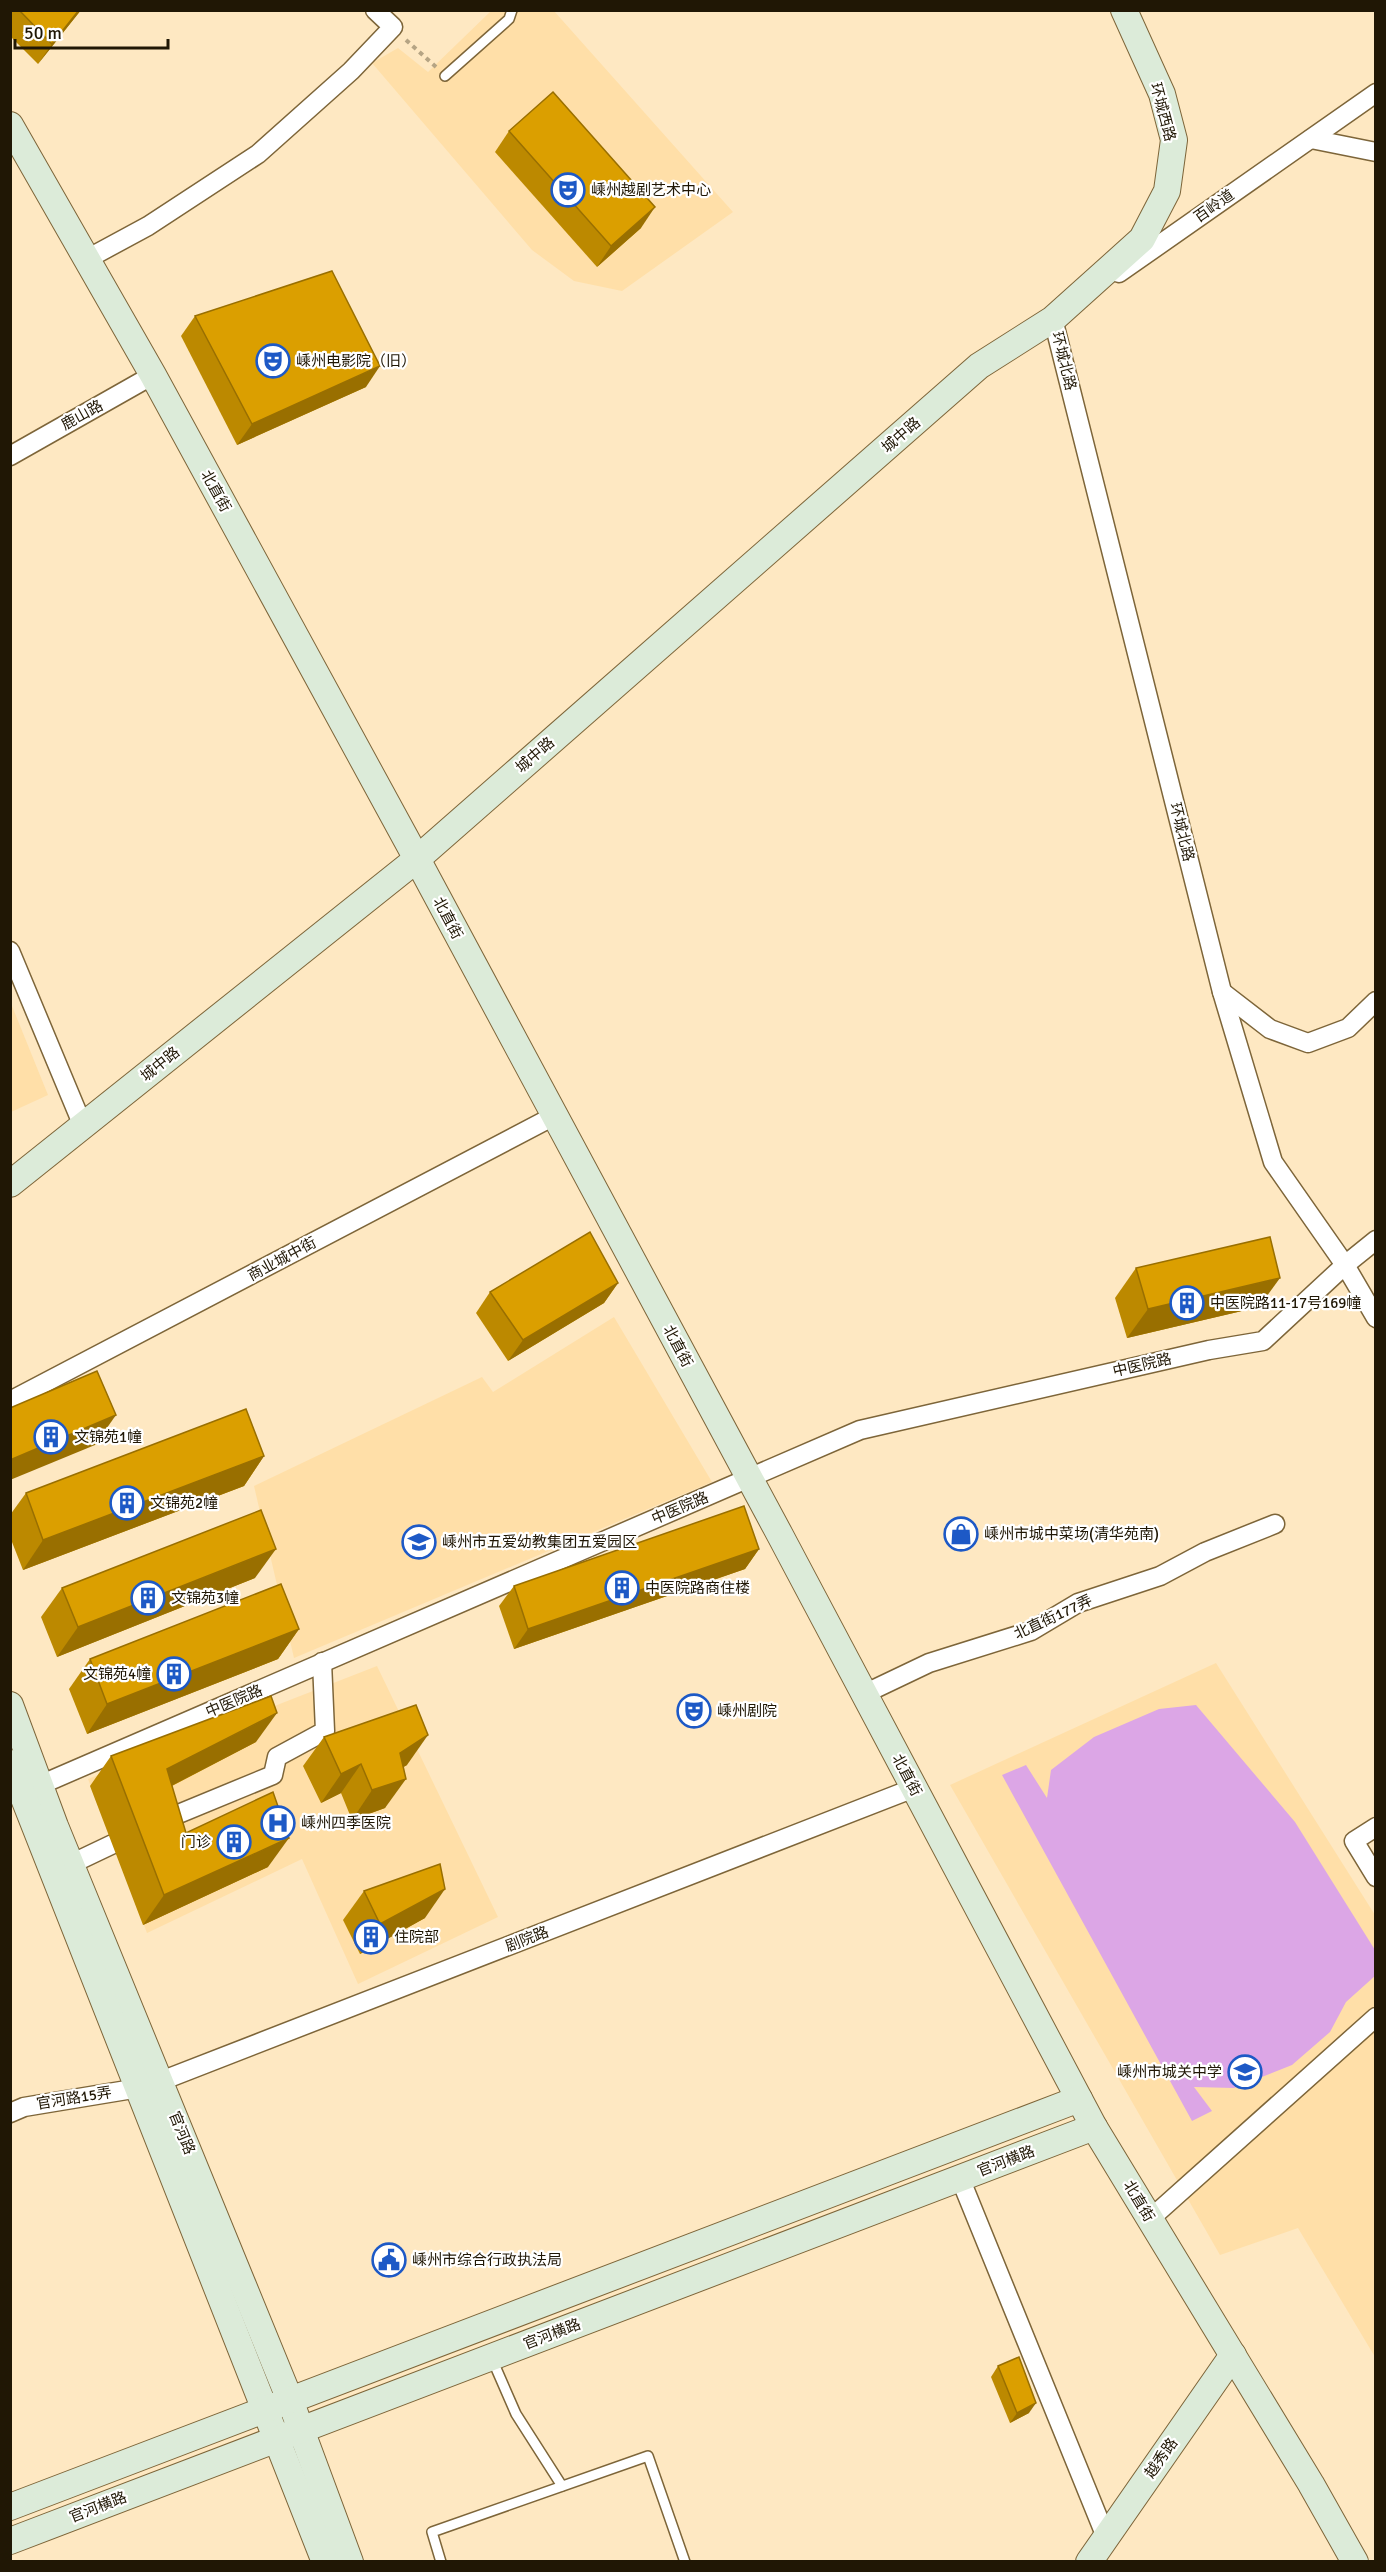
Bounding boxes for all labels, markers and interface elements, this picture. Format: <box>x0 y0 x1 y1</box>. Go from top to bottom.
scale bar <box>15 12 168 50</box>
text: 50 m <box>24 22 62 44</box>
street label: 环城西路 <box>1147 81 1179 143</box>
theatre icon: 嵊州越剧艺术中心 <box>550 172 586 208</box>
place label: 嵊州越剧艺术中心 <box>591 181 711 199</box>
street label: 百岭道 <box>1190 186 1238 226</box>
street label: 环城北路 <box>1048 330 1080 392</box>
theatre icon: 嵊州电影院（旧） <box>255 343 291 379</box>
place label: 嵊州电影院（旧） <box>296 352 416 370</box>
street label: 鹿山路 <box>58 396 106 434</box>
street label: 城中路 <box>878 413 924 457</box>
street label: 北直街 <box>197 467 235 515</box>
street label: 城中路 <box>512 733 558 777</box>
street label: 环城北路 <box>1166 801 1198 863</box>
street label: 北直街 <box>429 894 467 942</box>
street label: 城中路 <box>137 1043 183 1085</box>
street label: 商业城中街 <box>245 1233 319 1285</box>
building icon: 中医院路11-17号169幢 <box>1169 1285 1205 1321</box>
place label: 中医院路11-17号169幢 <box>1210 1294 1361 1312</box>
street label: 北直街 <box>659 1322 697 1370</box>
street label: 中医院路 <box>1111 1349 1173 1381</box>
building icon: 文锦苑1幢 <box>33 1419 69 1455</box>
place label: 文锦苑1幢 <box>74 1428 142 1446</box>
building icon: 文锦苑2幢 <box>109 1485 145 1521</box>
street label: 中医院路 <box>649 1488 711 1528</box>
place label: 文锦苑2幢 <box>150 1494 218 1512</box>
shop icon: 嵊州市城中菜场(清华苑南) <box>943 1516 979 1552</box>
school or university icon: 嵊州市五爱幼教集团五爱园区 <box>401 1524 437 1560</box>
place label: 嵊州市城中菜场(清华苑南) <box>984 1525 1159 1543</box>
place label: 嵊州市五爱幼教集团五爱园区 <box>442 1533 637 1551</box>
building icon: 中医院路商住楼 <box>604 1570 640 1606</box>
place label: 中医院路商住楼 <box>645 1579 750 1597</box>
building icon: 文锦苑3幢 <box>130 1580 166 1616</box>
place label: 文锦苑3幢 <box>171 1589 239 1607</box>
street label: 北直街177弄 <box>1011 1591 1095 1643</box>
building icon: 文锦苑4幢 <box>156 1656 192 1692</box>
place label: 文锦苑4幢 <box>83 1665 151 1683</box>
street label: 中医院路 <box>203 1681 265 1721</box>
theatre icon: 嵊州剧院 <box>676 1693 712 1729</box>
place label: 嵊州剧院 <box>717 1702 777 1720</box>
street label: 北直街 <box>888 1751 926 1799</box>
hospital icon: 嵊州四季医院 <box>260 1805 296 1841</box>
place label: 嵊州四季医院 <box>301 1814 391 1832</box>
building icon: 门诊 <box>216 1824 252 1860</box>
place label: 门诊 <box>181 1833 211 1851</box>
building icon: 住院部 <box>353 1919 389 1955</box>
street label: 剧院路 <box>503 1923 551 1955</box>
place label: 住院部 <box>394 1928 439 1946</box>
school or university icon: 嵊州市城关中学 <box>1227 2054 1263 2090</box>
place label: 嵊州市城关中学 <box>1117 2063 1222 2081</box>
street label: 官河路15弄 <box>35 2083 113 2113</box>
street label: 官河路 <box>165 2109 199 2157</box>
street label: 官河横路 <box>975 2142 1037 2180</box>
street label: 北直街 <box>1120 2177 1158 2225</box>
public building icon: 嵊州市综合行政执法局 <box>371 2242 407 2278</box>
place label: 嵊州市综合行政执法局 <box>412 2251 562 2269</box>
street label: 官河横路 <box>521 2315 583 2353</box>
street label: 越秀路 <box>1141 2434 1181 2482</box>
street label: 官河横路 <box>67 2488 129 2526</box>

